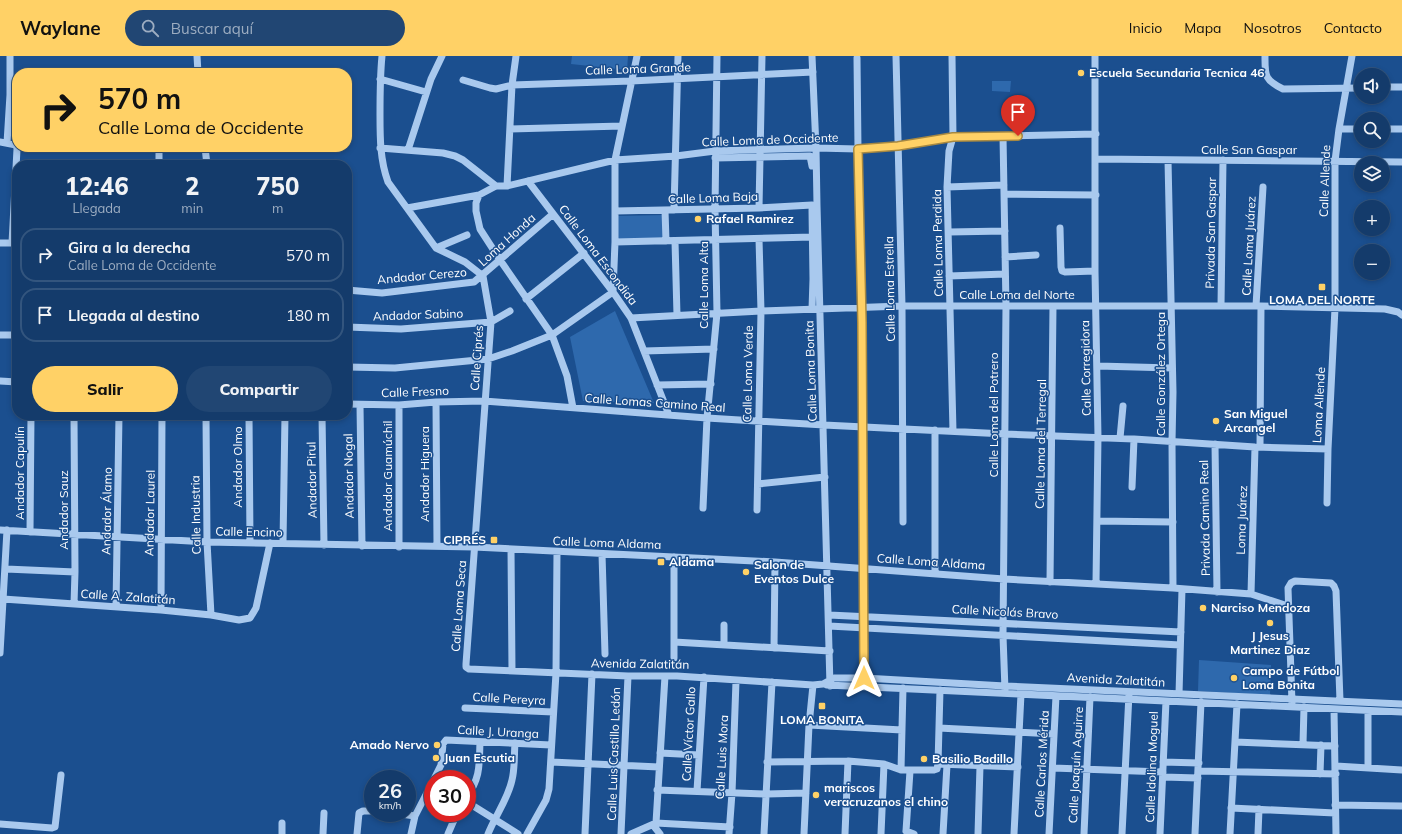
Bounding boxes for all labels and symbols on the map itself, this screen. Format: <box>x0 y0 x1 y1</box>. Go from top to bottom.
street label: Calle Loma Grande <box>585 59 691 78</box>
place label: Escuela Secundaria Tecnica 46 <box>1089 65 1265 80</box>
marker: Escuela Secundaria Tecnica 46 <box>1076 68 1086 78</box>
pin <box>1001 95 1035 136</box>
street label: Calle Loma de Occidente <box>701 130 839 149</box>
street label: Calle San Gaspar <box>1201 142 1298 157</box>
street label: Calle Allende <box>1316 145 1333 217</box>
street label: Privada San Gaspar <box>1202 177 1219 289</box>
street label: Calle Loma Baja <box>668 188 758 207</box>
street label: Calle Loma Perdida <box>929 189 946 297</box>
street label: Calle Loma Juárez <box>1238 196 1259 296</box>
street label: Calle Loma Escondida <box>556 202 641 308</box>
street label: Loma Honda <box>475 210 538 269</box>
place label: Rafael Ramirez <box>706 211 794 226</box>
marker: Rafael Ramirez <box>693 214 703 224</box>
street label: Calle Loma Estrella <box>881 236 898 342</box>
street label: Calle Loma Alta <box>696 241 711 329</box>
street label: Andador Cerezo <box>377 264 468 287</box>
marker: LOMA DEL NORTE <box>1317 282 1327 292</box>
street label: Calle Loma del Norte <box>959 287 1075 302</box>
place label: LOMA DEL NORTE <box>1269 292 1375 307</box>
street label: Andador Sabino <box>373 305 464 324</box>
street label: Calle González Ortega <box>1153 312 1168 436</box>
street label: Calle Loma Bonita <box>801 320 820 422</box>
street label: Calle Corregidora <box>1077 320 1094 416</box>
street label: Calle Ciprés <box>467 325 486 391</box>
street label: Calle Loma Verde <box>739 325 756 423</box>
street label: Calle Loma del Potrero <box>986 352 1001 477</box>
street label: Loma Allende <box>1309 367 1328 443</box>
street label: Calle Loma del Terregal <box>1032 379 1049 509</box>
street label: Calle Fresno <box>381 383 449 400</box>
street label: Calle Lomas Camino Real <box>584 390 726 415</box>
place label: San Miguel Arcangel <box>1224 406 1288 435</box>
marker: San Miguel Arcangel <box>1211 416 1221 426</box>
street label: Andador Guamúchil <box>380 421 395 531</box>
street label: Andador Capulín <box>12 426 27 520</box>
street label: Andador Olmo <box>230 426 245 508</box>
street label: Andador Higuera <box>417 426 432 522</box>
street label: Andador Nogal <box>340 433 357 519</box>
street label: Andador Pirul <box>303 442 320 518</box>
street label: Privada Camino Real <box>1196 460 1213 576</box>
street label: Andador Álamo <box>98 467 115 555</box>
street label: Andador Sauz <box>56 470 71 550</box>
street label: Andador Laurel <box>141 470 158 556</box>
street label: Calle Industria <box>187 475 204 555</box>
street label: Loma Juárez <box>1233 485 1250 555</box>
street label: Calle Encino <box>215 523 283 540</box>
place label: CIPRÉS <box>443 532 486 547</box>
street label: Calle Loma Aldama <box>552 533 662 552</box>
marker: CIPRÉS <box>489 535 499 545</box>
street label: Calle Loma Aldama <box>876 550 986 573</box>
place label: Aldama <box>669 554 714 569</box>
marker: Aldama <box>656 557 666 567</box>
place label: Salon de Eventos Dulce <box>754 557 835 586</box>
street label: Calle Loma Seca <box>448 560 469 652</box>
marker: Salon de Eventos Dulce <box>741 567 751 577</box>
street label: Calle A. Zalatitán <box>80 586 176 607</box>
place label: Narciso Mendoza <box>1211 600 1310 615</box>
street label: Calle Nicolás Bravo <box>951 601 1059 622</box>
marker: Narciso Mendoza <box>1198 603 1208 613</box>
marker: J Jesus Martinez Diaz <box>1265 618 1275 628</box>
place label: J Jesus Martinez Diaz <box>1230 628 1310 657</box>
street label: Avenida Zalatitán <box>591 655 689 672</box>
position arrow <box>843 657 885 699</box>
place label: Campo de Fútbol Loma Bonita <box>1242 663 1339 692</box>
street label: Avenida Zalatitán <box>1066 669 1166 690</box>
marker: Campo de Fútbol Loma Bonita <box>1229 673 1239 683</box>
street label: Calle Víctor Gallo <box>679 686 698 782</box>
street label: Calle Luis Castillo Ledón <box>604 687 623 821</box>
street label: Calle Pereyra <box>472 689 546 708</box>
marker: LOMA BONITA <box>817 701 827 711</box>
street label: Calle Joaquín Aguirre <box>1065 706 1086 824</box>
street label: Calle Carlos Mérida <box>1031 710 1052 818</box>
street label: Calle Idolina Moguel <box>1142 711 1161 823</box>
place label: LOMA BONITA <box>780 712 864 727</box>
street label: Calle Luis Mora <box>712 714 731 800</box>
street label: Calle J. Uranga <box>457 722 539 741</box>
place label: Amado Nervo <box>350 737 429 752</box>
marker: Amado Nervo <box>432 740 442 750</box>
place label: Juan Escutia <box>444 750 515 765</box>
place label: Basilio Badillo <box>932 751 1013 766</box>
marker: Juan Escutia <box>431 753 441 763</box>
marker: Basilio Badillo <box>919 754 929 764</box>
speed limit sign: 30 <box>424 770 476 822</box>
place label: mariscos veracruzanos el chino <box>823 780 948 809</box>
marker: mariscos veracruzanos el chino <box>811 790 821 800</box>

